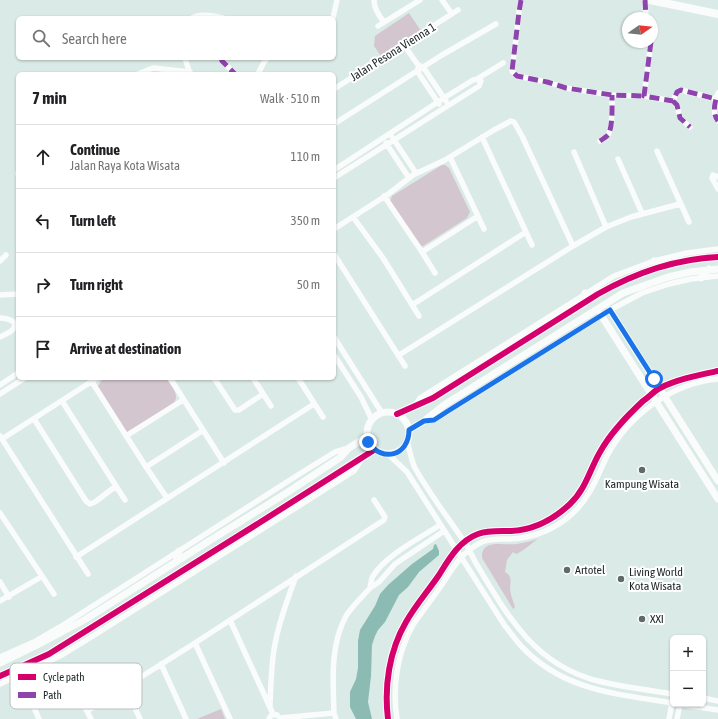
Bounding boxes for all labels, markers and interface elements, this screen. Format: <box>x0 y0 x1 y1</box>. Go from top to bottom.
north arrow <box>622 12 658 48</box>
search box <box>16 16 336 60</box>
street label: Jalan Pesona Vienna 1 <box>348 20 439 84</box>
icon: search <box>30 27 52 49</box>
text: Search here <box>62 30 127 47</box>
text: 7 min <box>32 88 67 108</box>
text: Walk · 510 m <box>260 91 320 106</box>
text: Continue <box>70 141 120 158</box>
icon: ahead <box>32 146 54 168</box>
text: 110 m <box>291 149 320 164</box>
text: Jalan Raya Kota Wisata <box>70 158 180 173</box>
icon: left <box>32 210 54 232</box>
text: Turn left <box>70 212 116 229</box>
text: 350 m <box>291 213 320 228</box>
icon: right <box>32 274 54 296</box>
text: Turn right <box>70 276 123 293</box>
text: 50 m <box>297 277 320 292</box>
icon: arrive <box>32 338 54 360</box>
text: Arrive at destination <box>70 340 181 357</box>
route start <box>645 370 663 388</box>
route end <box>359 433 377 451</box>
marker: Kampung Wisata <box>637 465 647 475</box>
place label: Kampung Wisata <box>605 477 679 491</box>
place label: Artotel <box>575 563 606 577</box>
marker: Artotel <box>562 565 572 575</box>
place label: Living World Kota Wisata <box>629 565 683 593</box>
marker: Living World Kota Wisata <box>616 574 626 584</box>
place label: XXI <box>650 612 664 626</box>
marker: XXI <box>637 614 647 624</box>
map controls <box>670 635 706 707</box>
button: + <box>670 635 706 671</box>
legend <box>10 663 142 709</box>
text: Cycle path <box>43 671 85 683</box>
button: − <box>670 671 706 707</box>
text: Path <box>43 689 62 701</box>

